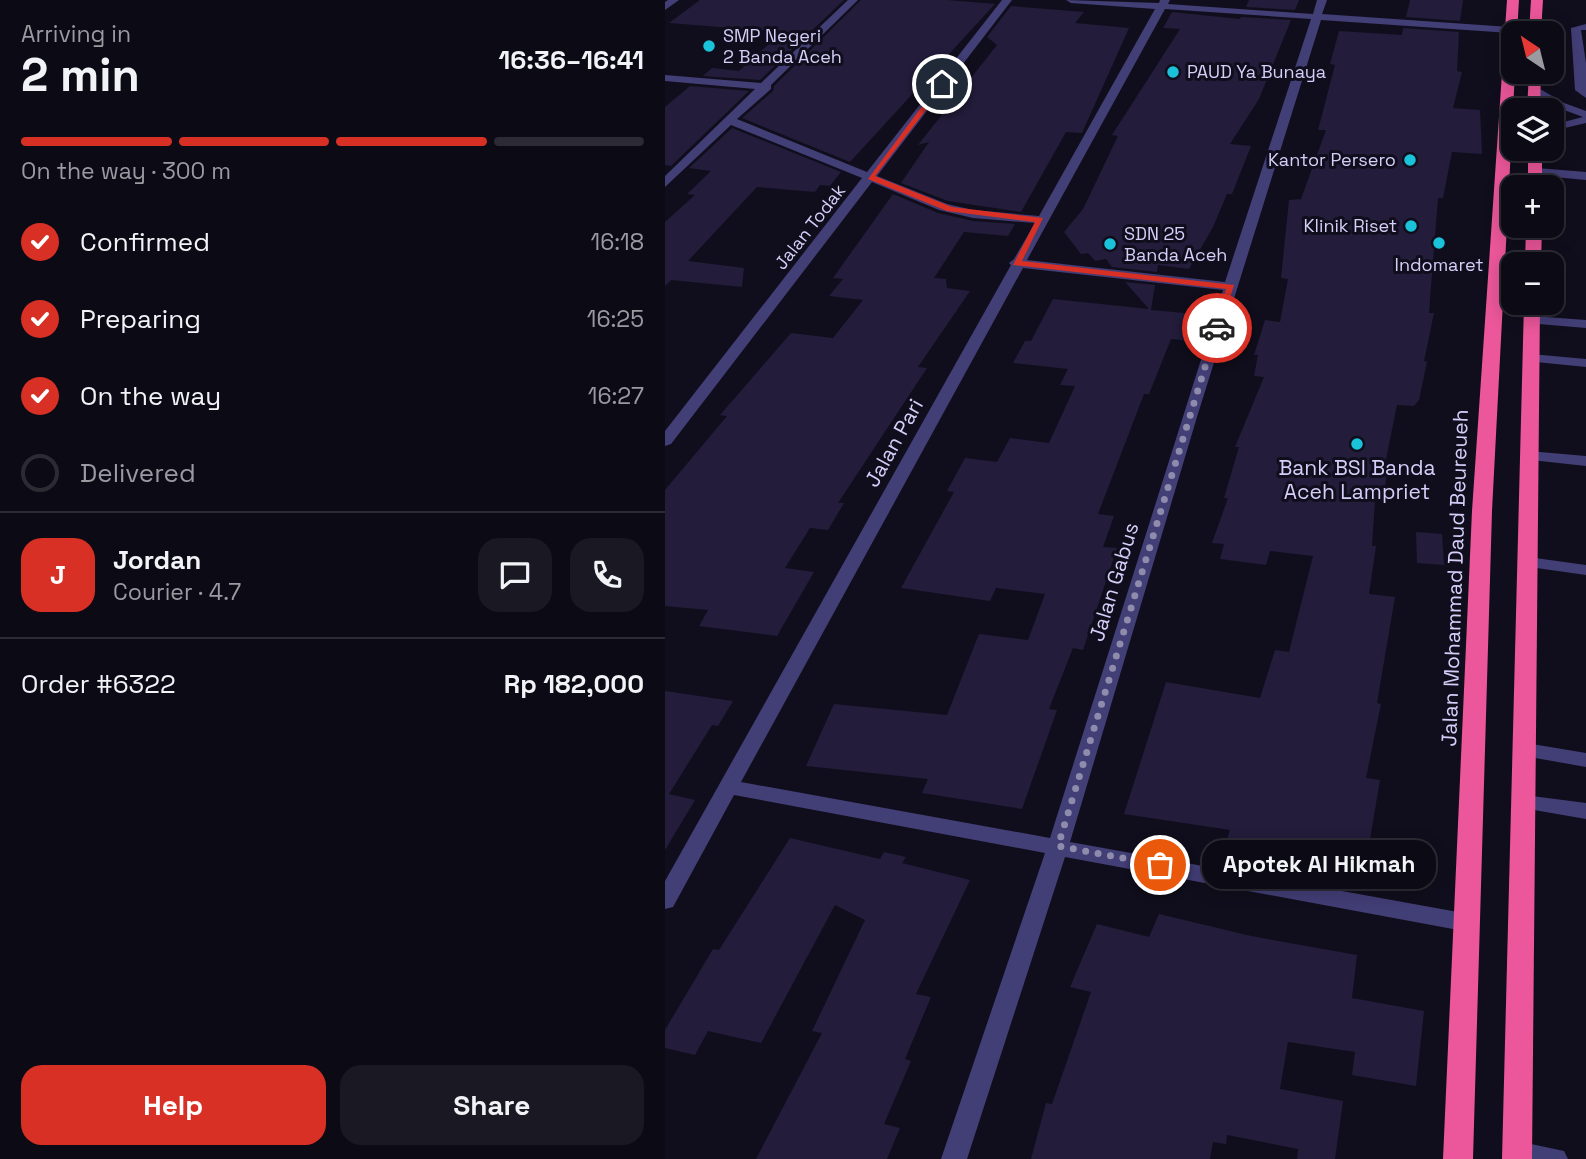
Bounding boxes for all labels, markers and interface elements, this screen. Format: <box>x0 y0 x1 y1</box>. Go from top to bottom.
text: Arriving in <box>21 19 131 49</box>
north arrow <box>1501 21 1565 84</box>
map controls <box>1501 21 1564 315</box>
place label: SMP Negeri 2 Banda Aceh <box>723 24 842 68</box>
marker: SMP Negeri 2 Banda Aceh <box>701 38 717 54</box>
text: 16:36–16:41 <box>499 43 644 77</box>
text: 2 min <box>21 46 140 104</box>
pin <box>912 54 972 114</box>
place label: PAUD Ya Bunaya <box>1187 60 1326 83</box>
marker: PAUD Ya Bunaya <box>1165 64 1181 80</box>
icon: home <box>923 65 961 103</box>
button: layers <box>1501 98 1564 161</box>
place label: Kantor Persero <box>1268 148 1396 171</box>
marker: Kantor Persero <box>1402 152 1418 168</box>
text: On the way · 300 m <box>21 156 231 186</box>
button: + <box>1501 175 1564 238</box>
street label: Jalan Todak <box>769 179 850 274</box>
place label: Klinik Riset <box>1304 214 1397 237</box>
marker: Klinik Riset <box>1403 218 1419 234</box>
place label: SDN 25 Banda Aceh <box>1124 222 1227 266</box>
icon: check <box>21 223 59 261</box>
text: Confirmed <box>80 225 210 259</box>
text: 16:18 <box>591 227 644 257</box>
marker: Indomaret <box>1431 235 1447 251</box>
marker: SDN 25 Banda Aceh <box>1102 236 1118 252</box>
button: − <box>1501 252 1564 315</box>
place label: Indomaret <box>1394 253 1484 276</box>
courier <box>1182 293 1252 363</box>
icon: check <box>21 300 59 338</box>
text: Preparing <box>80 302 201 336</box>
text: 16:25 <box>587 304 644 334</box>
icon: car <box>1198 309 1236 347</box>
icon: check <box>21 377 59 415</box>
text: On the way <box>80 379 221 413</box>
text: 16:27 <box>588 381 644 411</box>
street label: Jalan Pari <box>858 394 929 492</box>
street label: Jalan Mohammad Daud Beureueh <box>1435 409 1474 747</box>
marker: Bank BSI Banda Aceh Lampriet <box>1349 436 1365 452</box>
place label: Bank BSI Banda Aceh Lampriet <box>1278 454 1436 505</box>
text: Delivered <box>80 456 196 490</box>
street label: Jalan Gabus <box>1083 519 1144 645</box>
button: chat <box>478 538 552 612</box>
button: phone <box>570 538 644 612</box>
text: Jordan <box>113 543 201 577</box>
text: J <box>50 558 66 592</box>
text: Courier · 4.7 <box>113 577 241 607</box>
text: Order #6322 <box>21 667 176 701</box>
text: Rp 182,000 <box>504 667 644 701</box>
pin <box>1130 835 1190 895</box>
callout: Apotek Al Hikmah <box>1202 840 1437 890</box>
icon: bag <box>1141 846 1179 884</box>
text: Apotek Al Hikmah <box>1223 849 1415 879</box>
button: Help <box>21 1065 326 1145</box>
button: Share <box>340 1065 644 1145</box>

